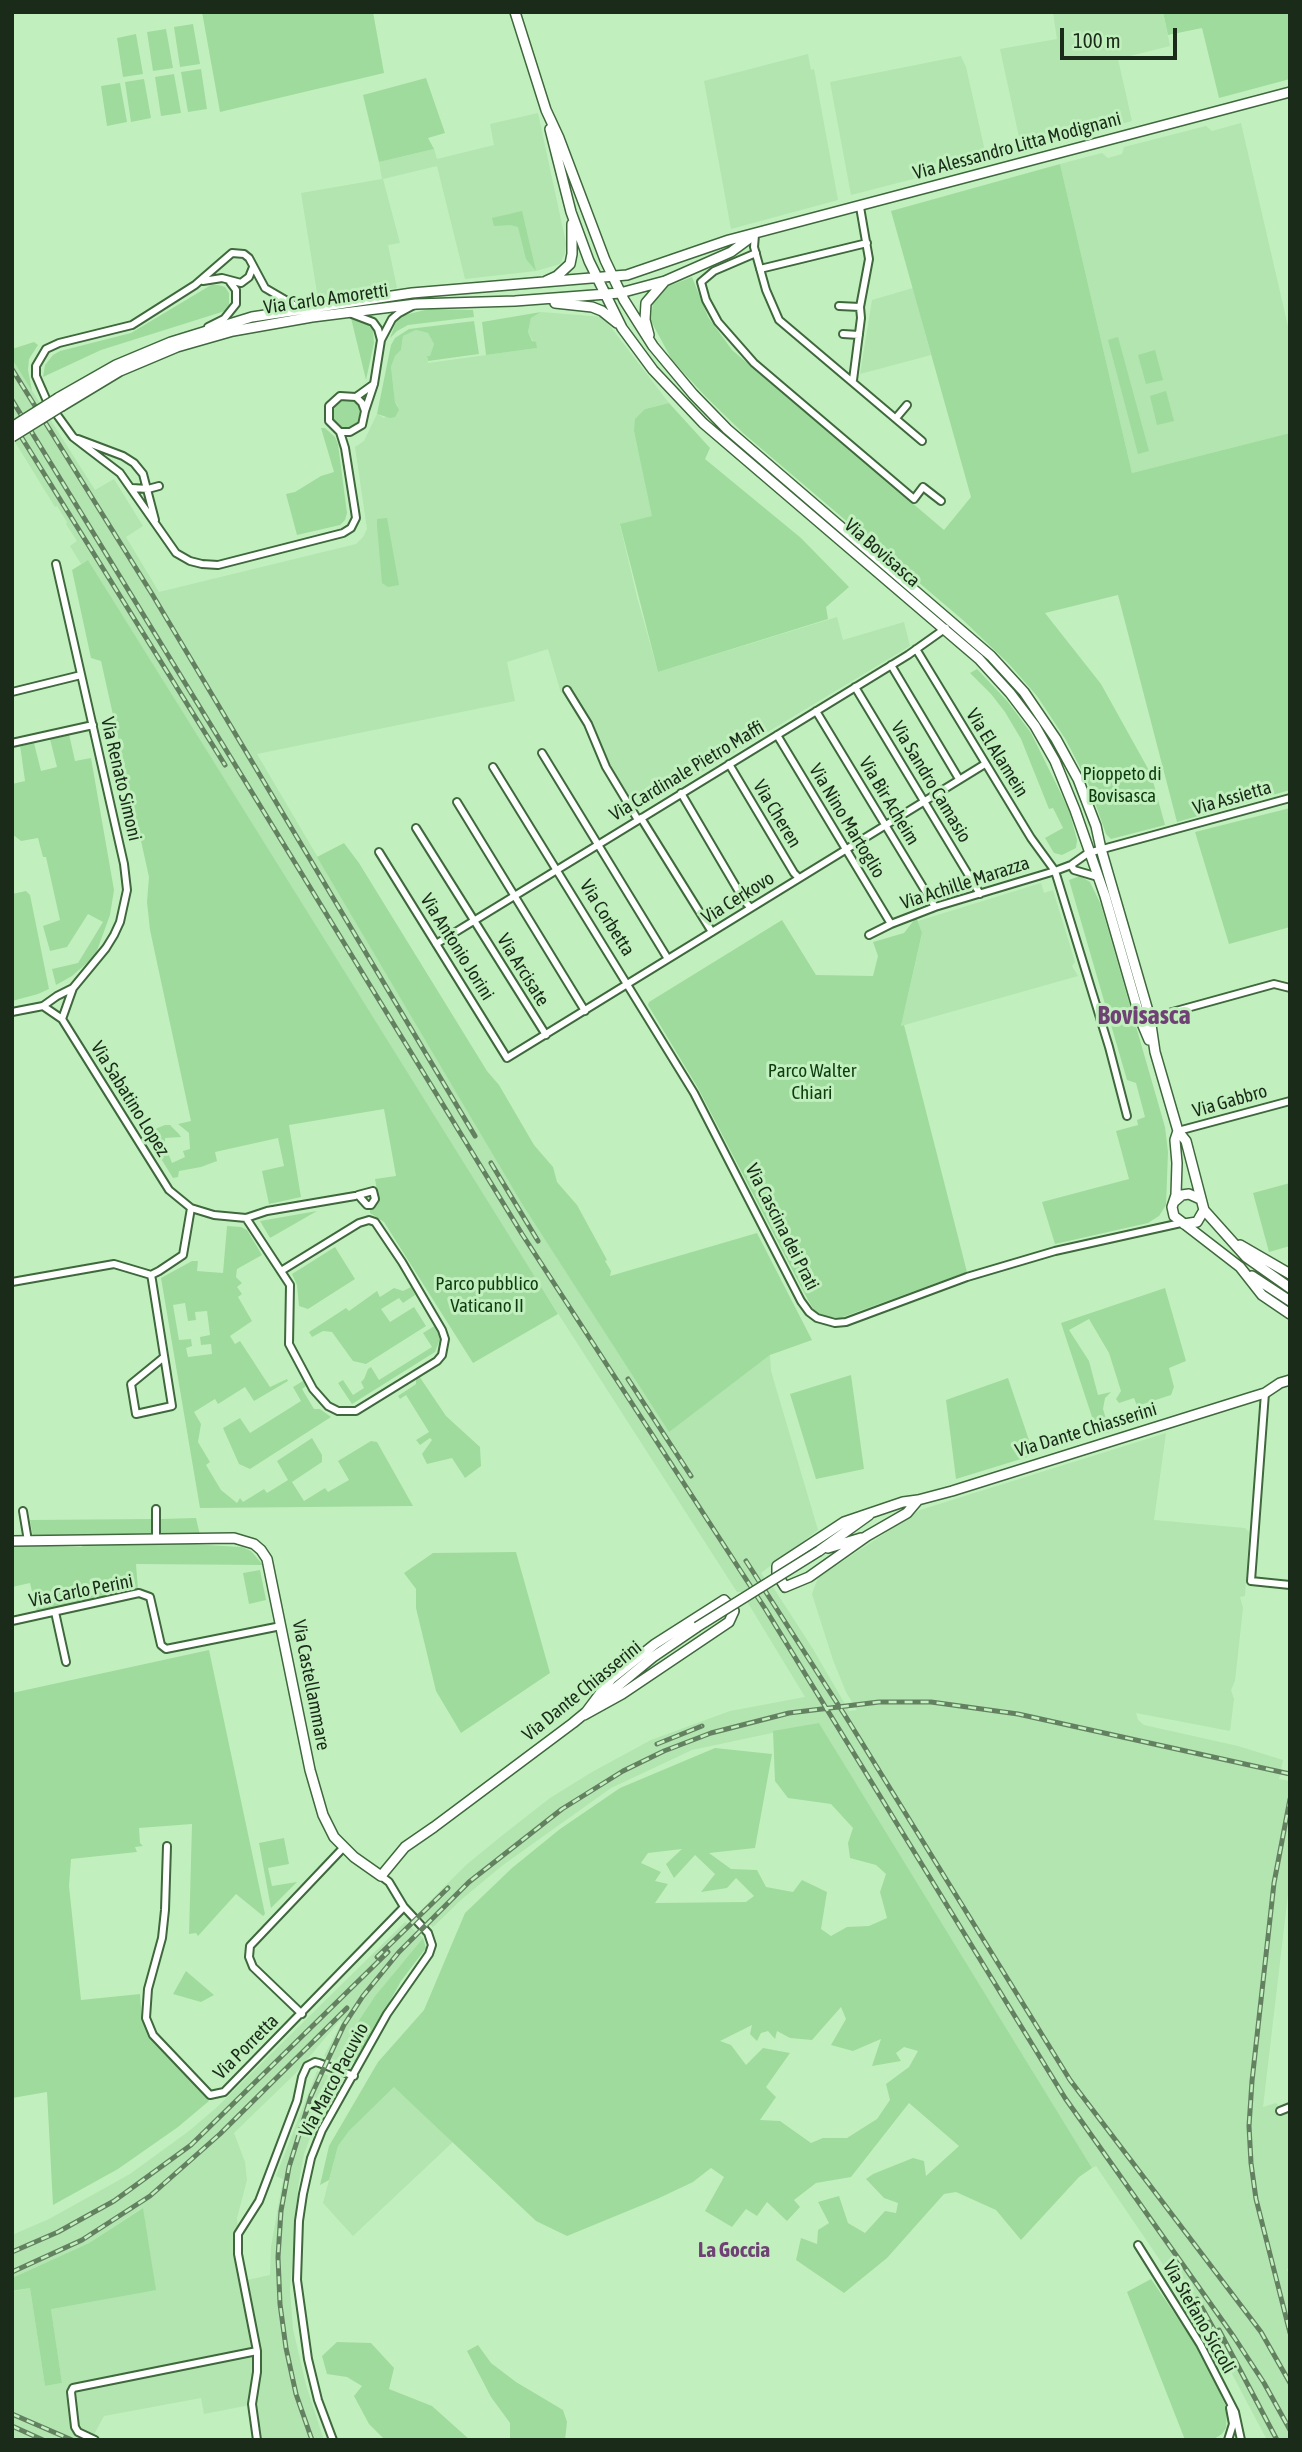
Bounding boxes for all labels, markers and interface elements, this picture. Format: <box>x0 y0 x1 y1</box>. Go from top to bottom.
scale bar <box>1064 14 1181 58</box>
text: 100 m <box>1073 28 1121 52</box>
street label: Via Alessandro Litta Modignani <box>910 107 1124 185</box>
street label: Via Carlo Amoretti <box>262 279 390 319</box>
street label: Via Bovisasca <box>839 514 925 592</box>
street label: Via El Alamein <box>961 705 1033 801</box>
street label: Via Renato Simoni <box>96 715 146 843</box>
street label: Via Cardinale Pietro Maffi <box>606 716 768 826</box>
street label: Via Sandro Camasio <box>886 717 976 847</box>
street label: Via Bir Acheim <box>854 753 924 849</box>
street label: Via Nino Martoglio <box>804 760 890 882</box>
park label: Pioppeto di Bovisasca <box>1082 763 1162 807</box>
street label: Via Cheren <box>748 776 806 852</box>
street label: Via Assietta <box>1190 776 1274 820</box>
street label: Via Achille Marazza <box>898 851 1032 915</box>
street label: Via Cerkovo <box>698 867 778 929</box>
street label: Via Corbetta <box>575 876 639 960</box>
street label: Via Antonio Jorini <box>415 889 499 1005</box>
street label: Via Arcisate <box>492 930 554 1010</box>
district label: Bovisasca <box>1097 1000 1191 1032</box>
street label: Via Sabatino Lopez <box>86 1037 174 1161</box>
park label: Parco Walter Chiari <box>768 1060 856 1104</box>
street label: Via Gabbro <box>1190 1079 1270 1123</box>
street label: Via Cascina dei Prati <box>740 1160 824 1294</box>
park label: Parco pubblico Vaticano II <box>435 1273 539 1317</box>
street label: Via Dante Chiasserini <box>1012 1398 1160 1462</box>
street label: Via Carlo Perini <box>27 1570 135 1612</box>
street label: Via Castellammare <box>287 1618 335 1752</box>
street label: Via Dante Chiasserini <box>518 1636 646 1746</box>
street label: Via Porretta <box>209 2010 283 2084</box>
street label: Via Marco Pacuvio <box>294 2019 374 2141</box>
district label: La Goccia <box>698 2237 770 2263</box>
street label: Via Stefano Siccoli <box>1157 2256 1241 2378</box>

